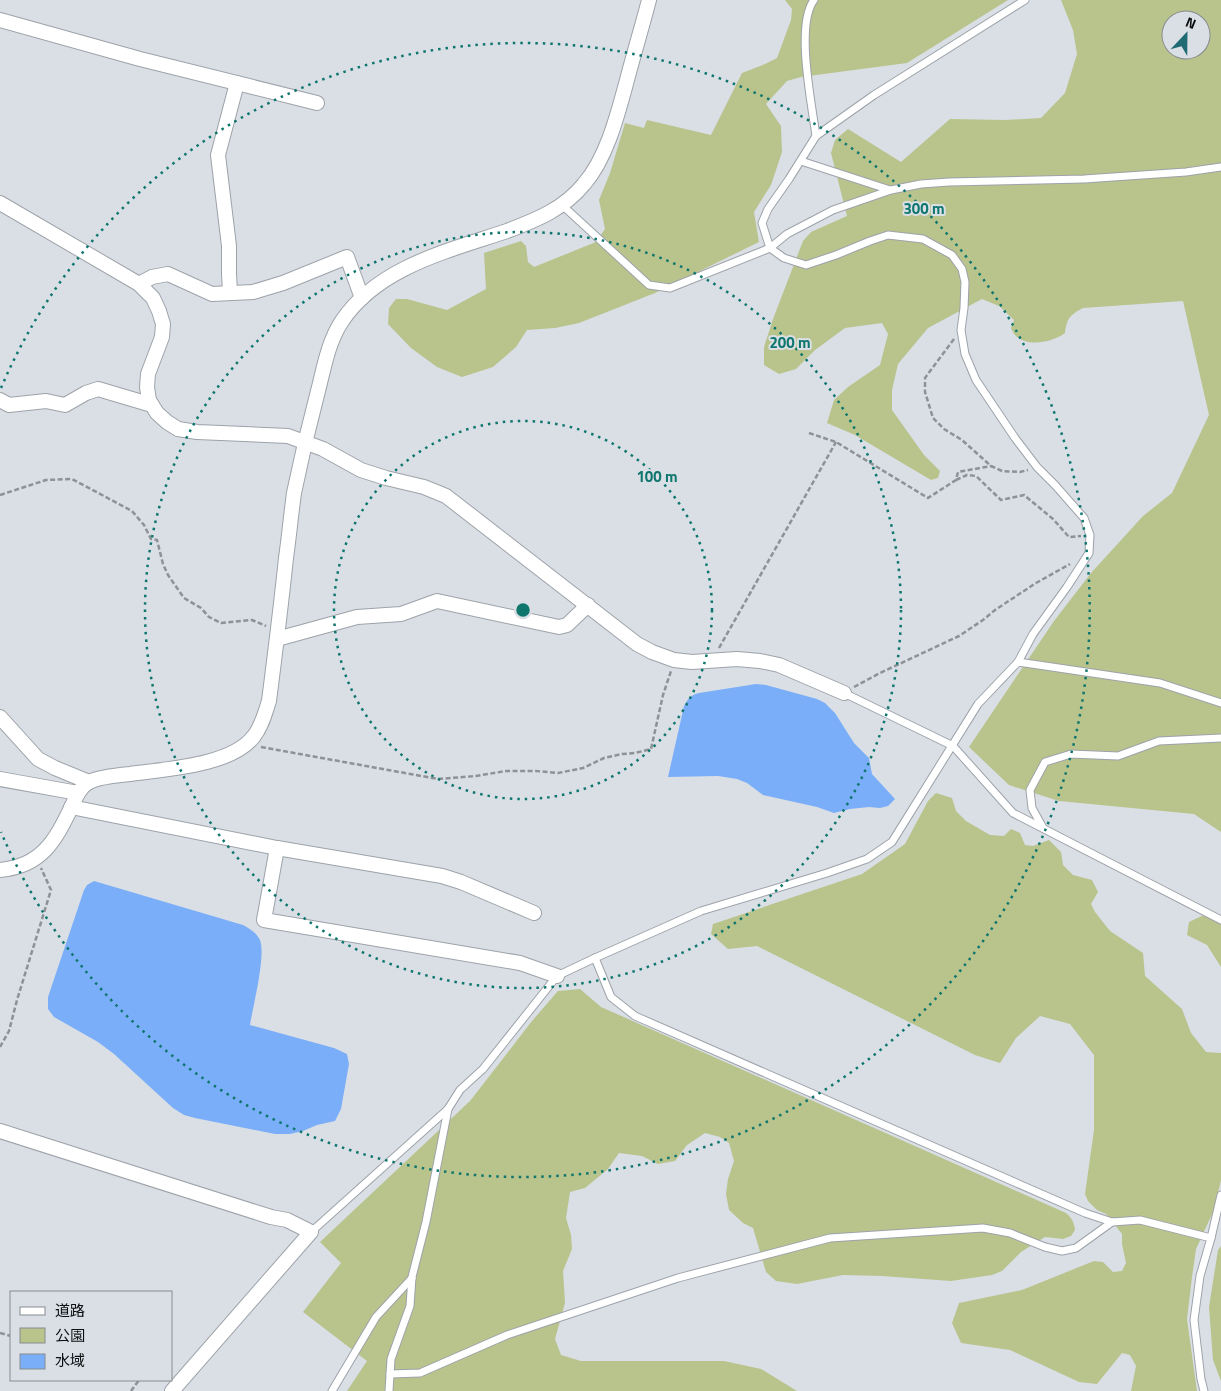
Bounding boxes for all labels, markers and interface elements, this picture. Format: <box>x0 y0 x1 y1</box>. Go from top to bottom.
north arrow <box>1161 10 1211 60</box>
text: N <box>1183 11 1199 34</box>
text: 300 m <box>903 197 945 220</box>
text: 200 m <box>769 331 811 354</box>
text: 100 m <box>636 465 678 488</box>
centre of rings <box>514 601 532 619</box>
legend <box>10 1291 172 1381</box>
text: 道路 <box>55 1299 85 1322</box>
text: 公園 <box>55 1324 85 1347</box>
text: 水域 <box>55 1349 85 1372</box>

